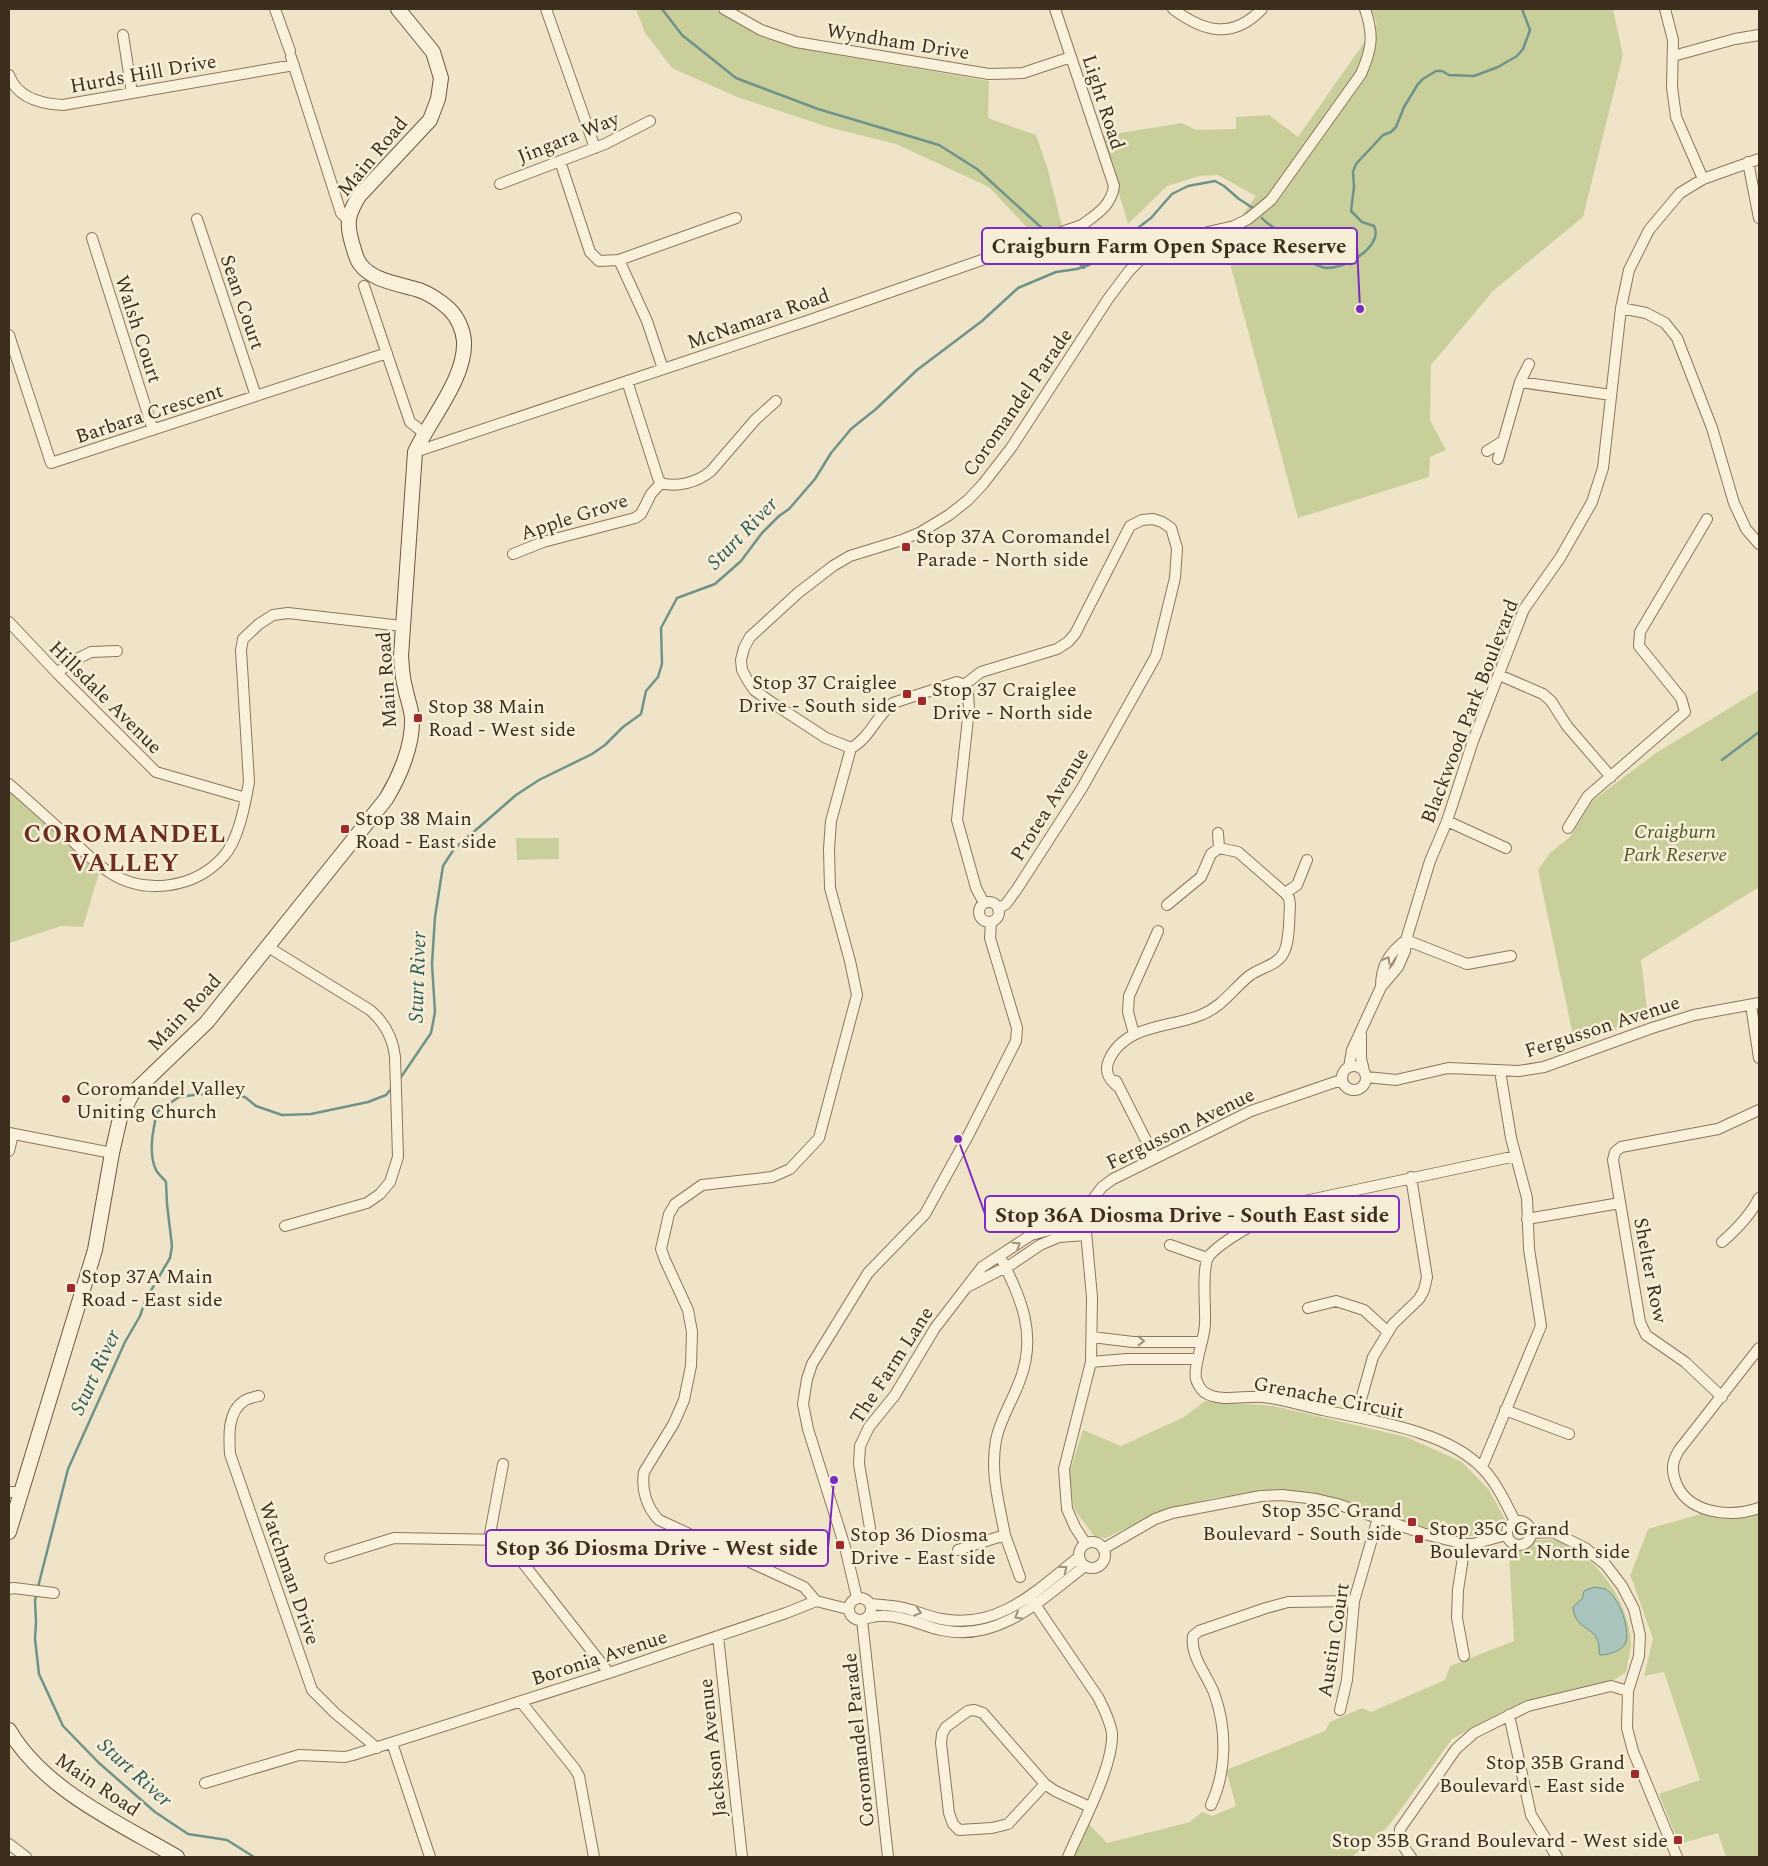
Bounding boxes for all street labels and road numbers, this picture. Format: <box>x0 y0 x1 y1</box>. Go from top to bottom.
street label: Wyndham Drive <box>824 16 972 68</box>
street label: Hurds Hill Drive <box>68 46 219 102</box>
street label: Light Road <box>1074 51 1133 154</box>
street label: Jingara Way <box>513 103 625 172</box>
street label: Main Road <box>330 110 415 203</box>
street label: Sean Court <box>212 251 272 354</box>
street label: Walsh Court <box>107 272 170 387</box>
street label: McNamara Road <box>683 280 834 357</box>
street label: Coromandel Parade <box>955 322 1080 483</box>
street label: Barbara Crescent <box>72 376 227 452</box>
street label: Apple Grove <box>517 485 632 548</box>
street label: Blackwood Park Boulevard <box>1413 595 1527 828</box>
street label: Main Road <box>369 631 405 729</box>
street label: Hillsdale Avenue <box>42 634 169 761</box>
street label: Protea Avenue <box>1003 742 1097 867</box>
street label: Main Road <box>141 967 229 1058</box>
street label: Fergusson Avenue <box>1521 988 1684 1066</box>
street label: Fergusson Avenue <box>1101 1080 1260 1178</box>
street label: Shelter Row <box>1625 1215 1675 1326</box>
street label: The Farm Lane <box>842 1301 941 1430</box>
street label: Grenache Circuit <box>1251 1369 1407 1427</box>
street label: Watchman Drive <box>250 1498 328 1649</box>
street label: Austin Court <box>1310 1581 1358 1700</box>
street label: Boronia Avenue <box>527 1622 671 1694</box>
street label: Coromandel Parade <box>835 1651 883 1829</box>
street label: Jackson Avenue <box>691 1677 735 1819</box>
street label: Main Road <box>49 1745 146 1824</box>

